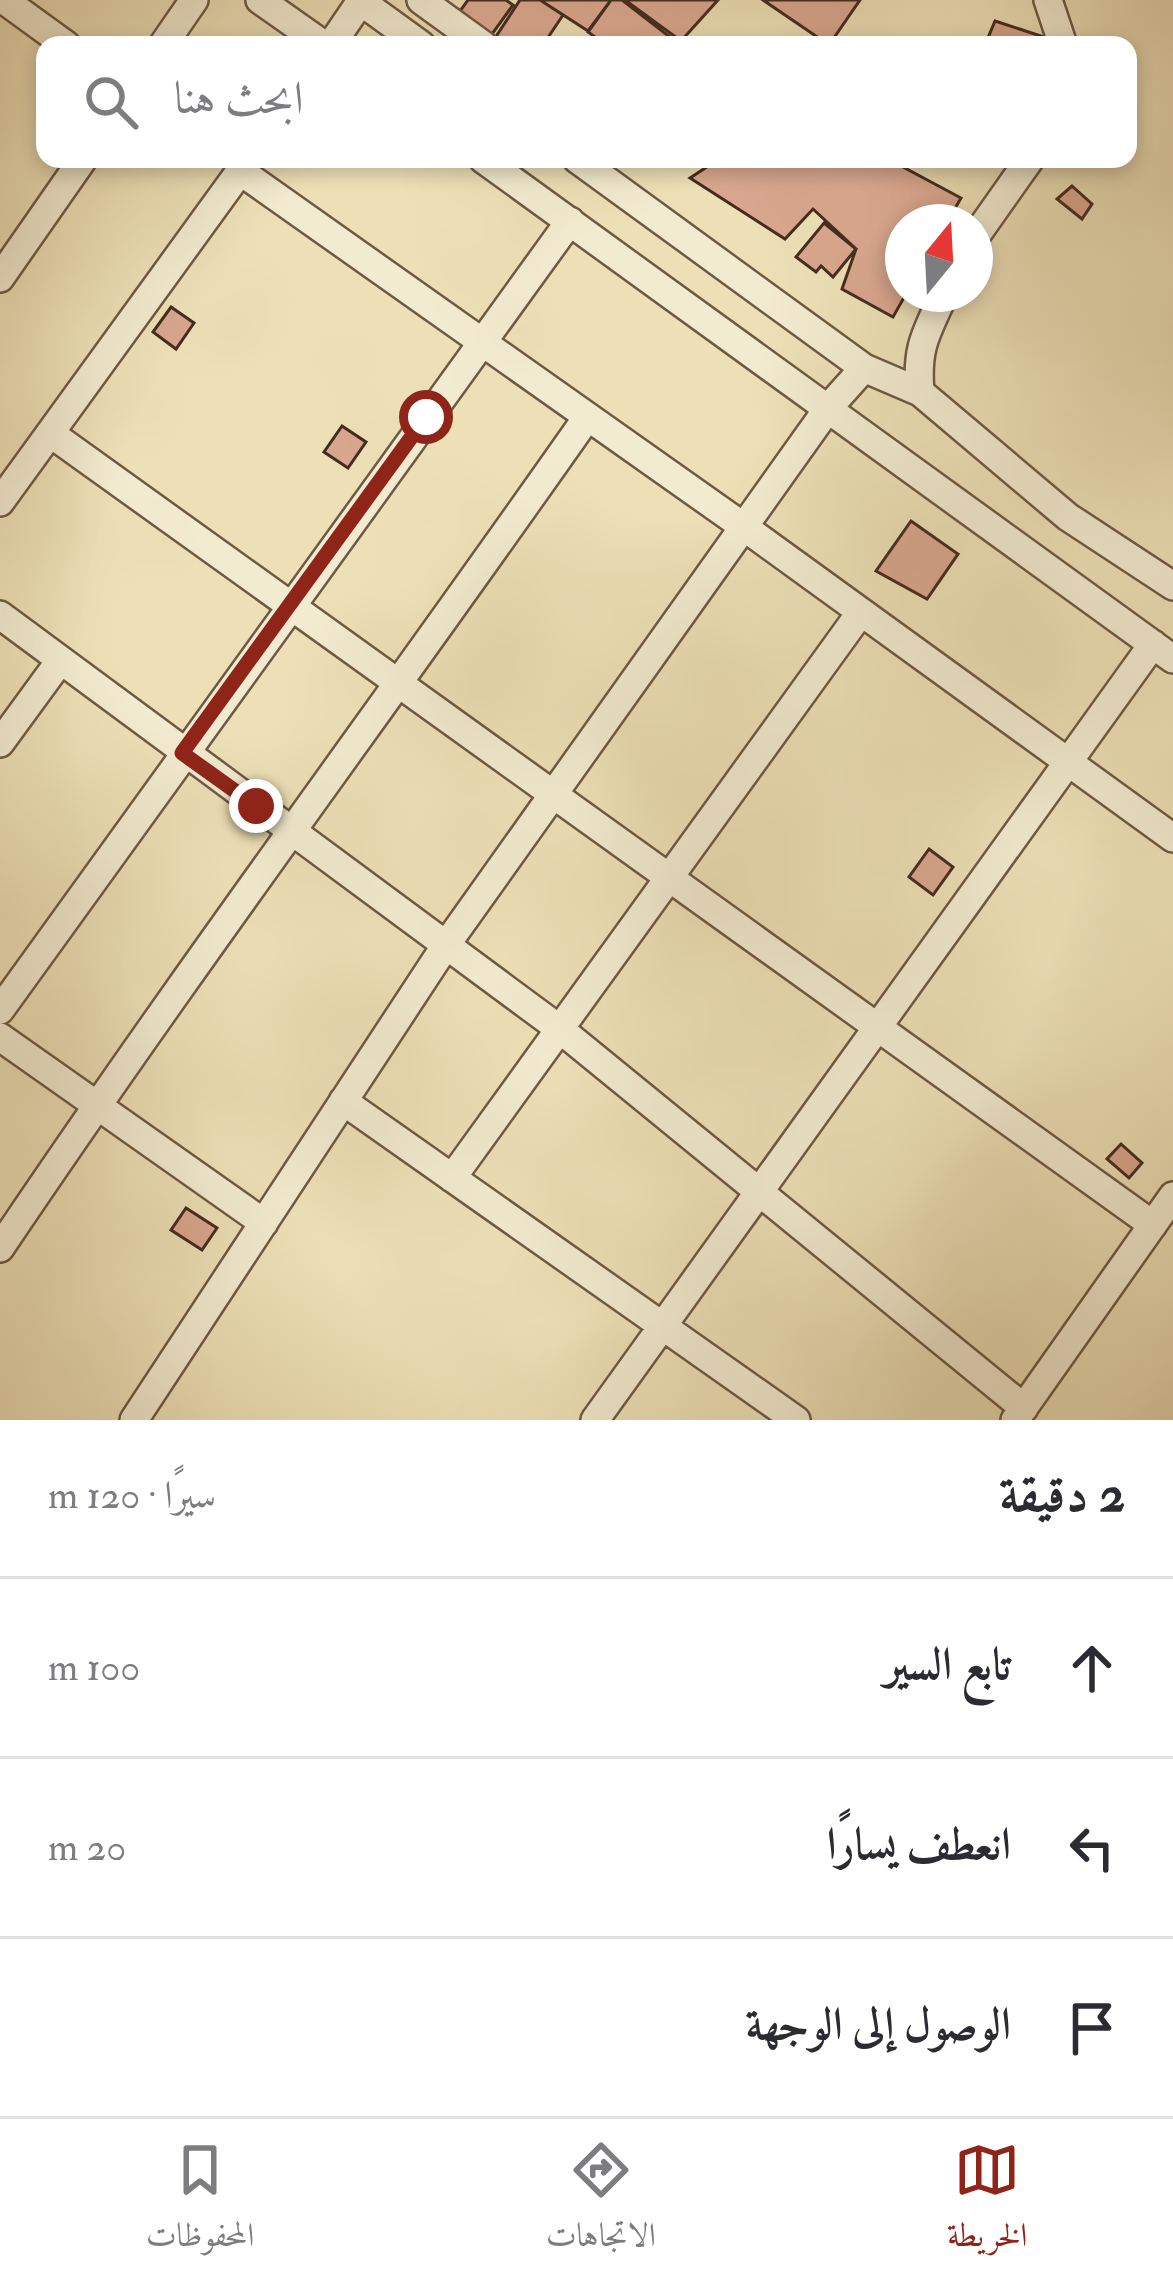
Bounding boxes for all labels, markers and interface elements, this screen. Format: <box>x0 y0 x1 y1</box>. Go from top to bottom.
search box <box>36 36 1137 168</box>
icon: search <box>78 69 144 135</box>
text: ابحث هنا <box>174 71 304 127</box>
north arrow <box>885 204 993 312</box>
route start <box>399 390 453 444</box>
route end <box>229 779 283 833</box>
text: 2 دقيقة <box>999 1463 1125 1527</box>
text: سيرًا · 120 m <box>48 1471 216 1520</box>
icon: ahead <box>1059 1635 1125 1701</box>
text: تابع السير <box>884 1637 1011 1693</box>
text: 100 m <box>48 1643 140 1692</box>
icon: left <box>1059 1815 1125 1881</box>
text: انعطف يسارًا <box>827 1817 1011 1873</box>
text: 20 m <box>48 1823 126 1872</box>
icon: arrive <box>1059 1995 1125 2061</box>
text: الوصول إلى الوجهة <box>746 1997 1011 2053</box>
tab: المحفوظات <box>146 2137 254 2267</box>
tab: الاتجاهات <box>546 2137 656 2267</box>
tab: الخريطة <box>947 2137 1027 2267</box>

